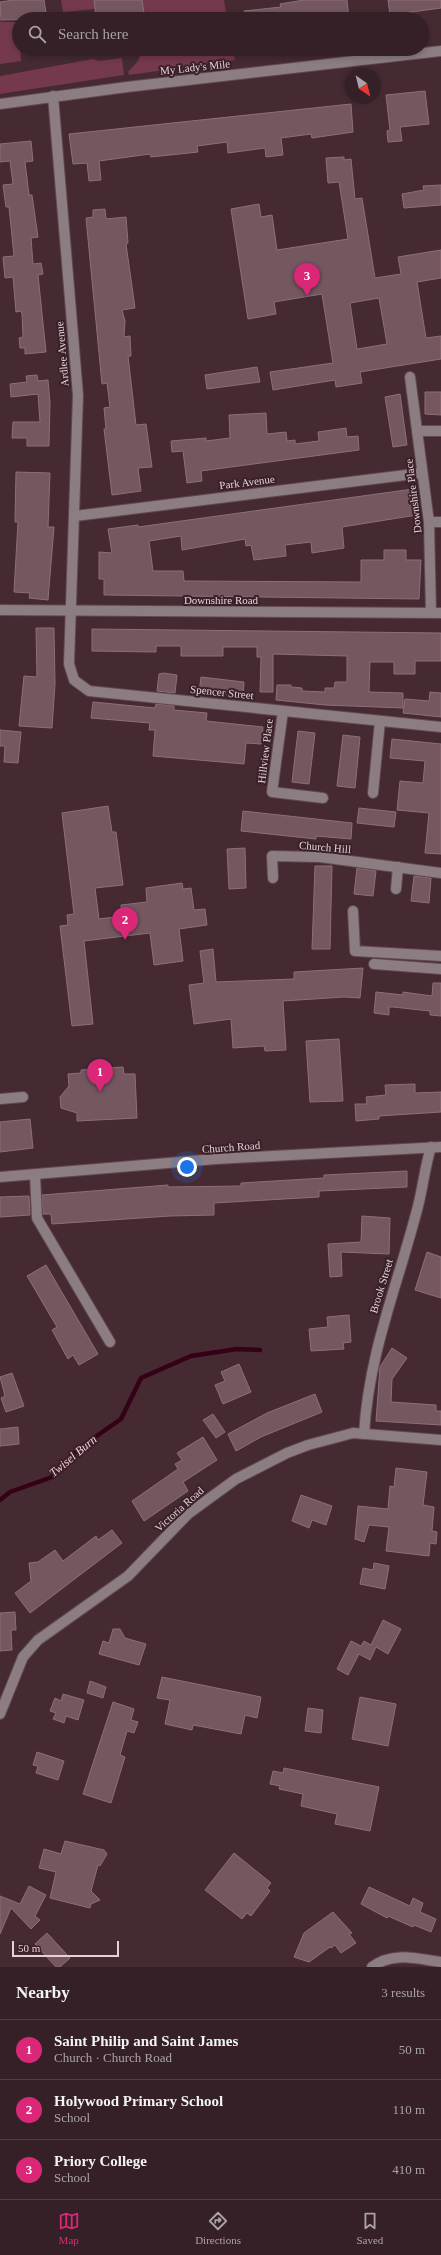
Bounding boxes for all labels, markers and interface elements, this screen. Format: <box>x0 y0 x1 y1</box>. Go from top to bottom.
search box <box>12 12 429 56</box>
icon: search <box>26 23 48 45</box>
text: Search here <box>58 26 128 42</box>
street label: My Lady's Mile <box>159 57 231 77</box>
north arrow <box>345 68 381 104</box>
pin: 3 <box>294 263 320 296</box>
street label: Ardlee Avenue <box>53 321 71 387</box>
street label: Downshire Place <box>402 458 424 534</box>
street label: Park Avenue <box>219 473 275 491</box>
street label: Downshire Road <box>184 594 259 606</box>
street label: Spencer Street <box>190 683 254 701</box>
street label: Hillview Place <box>255 718 275 784</box>
street label: Church Hill <box>298 839 352 855</box>
pin: 2 <box>112 907 138 940</box>
pin: 1 <box>87 1059 113 1092</box>
street label: Church Road <box>201 1139 261 1155</box>
your location <box>177 1157 197 1177</box>
street label: Brook Street <box>367 1258 395 1314</box>
water label: Twisel Burn <box>46 1432 100 1480</box>
street label: Victoria Road <box>152 1484 206 1534</box>
scale bar <box>12 1939 119 1958</box>
text: 50 m <box>18 1942 40 1954</box>
text: Nearby <box>16 1983 70 2002</box>
text: 3 results <box>381 1985 425 2000</box>
text: Saint Philip and Saint James <box>54 2033 238 2049</box>
text: 1 <box>26 2042 32 2057</box>
text: 50 m <box>399 2042 425 2057</box>
text: Church · Church Road <box>54 2050 172 2065</box>
text: Holywood Primary School <box>54 2093 223 2109</box>
text: 2 <box>26 2102 32 2117</box>
text: 110 m <box>393 2102 425 2117</box>
text: School <box>54 2110 90 2125</box>
text: Priory College <box>54 2153 147 2169</box>
text: 3 <box>26 2162 32 2177</box>
text: 410 m <box>392 2162 425 2177</box>
text: School <box>54 2170 90 2185</box>
tab: Map <box>58 2210 80 2246</box>
tab: Directions <box>195 2210 241 2246</box>
tab: Saved <box>356 2210 383 2246</box>

